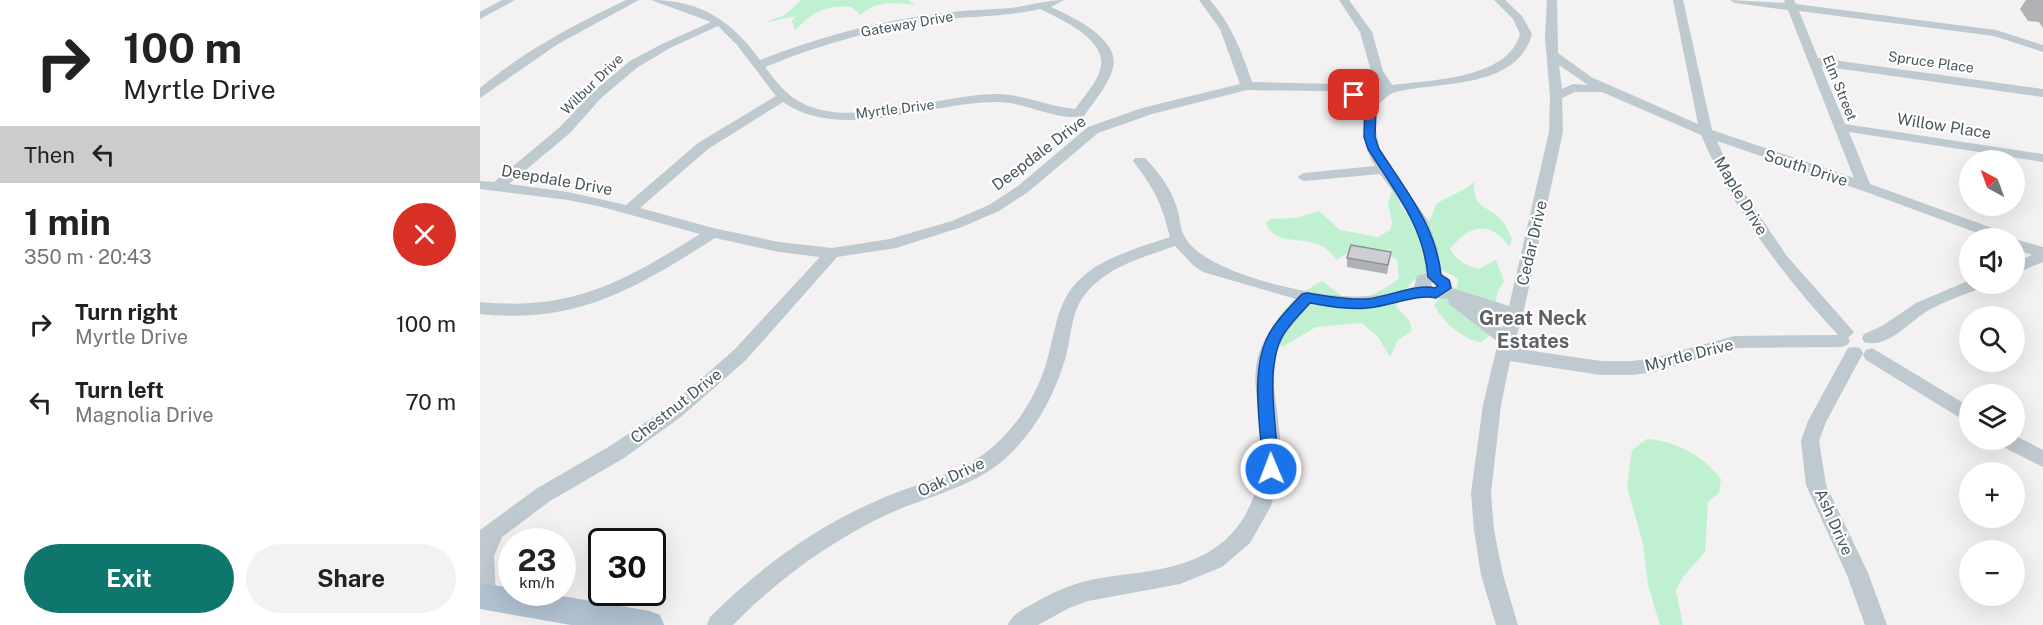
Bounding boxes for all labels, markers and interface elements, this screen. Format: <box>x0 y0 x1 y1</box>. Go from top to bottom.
street label: Gateway Drive <box>860 8 954 40</box>
text: 100 m <box>123 23 242 72</box>
icon: right <box>24 24 102 102</box>
street label: Spruce Place <box>1887 48 1975 76</box>
street label: Wilbur Drive <box>558 50 626 118</box>
street label: Elm Street <box>1820 53 1860 123</box>
pin <box>1328 69 1379 120</box>
text: Myrtle Drive <box>123 73 276 105</box>
icon: arrive <box>1337 78 1370 111</box>
street label: Myrtle Drive <box>855 96 935 122</box>
street label: Willow Place <box>1896 109 1992 143</box>
street label: Deepdale Drive <box>988 111 1090 195</box>
icon: left <box>87 138 120 171</box>
text: Then <box>24 142 75 168</box>
street label: South Drive <box>1762 146 1850 190</box>
north arrow <box>1959 150 2025 216</box>
map controls <box>1959 150 2025 606</box>
street label: Maple Drive <box>1710 153 1772 239</box>
street label: Deepdale Drive <box>500 161 614 199</box>
street label: Cedar Drive <box>1513 199 1551 287</box>
text: 1 min <box>24 201 111 243</box>
button: close <box>393 203 456 266</box>
button: sound <box>1959 228 2025 294</box>
text: 350 m · 20:43 <box>24 245 152 269</box>
text: Turn right <box>75 299 178 325</box>
district label: Great Neck Estates <box>1479 306 1587 353</box>
button: search <box>1959 306 2025 372</box>
icon: right <box>24 308 57 341</box>
text: 100 m <box>396 311 456 337</box>
text: Myrtle Drive <box>75 325 188 349</box>
street label: Myrtle Drive <box>1643 335 1735 375</box>
street label: Chestnut Drive <box>627 365 725 447</box>
text: Turn left <box>75 377 164 403</box>
button: layers <box>1959 384 2025 450</box>
icon: left <box>24 386 57 419</box>
text: 70 m <box>405 389 456 415</box>
text: Magnolia Drive <box>75 403 214 427</box>
position arrow <box>1239 437 1303 501</box>
street label: Oak Drive <box>915 453 987 501</box>
button: + <box>1959 462 2025 528</box>
street label: Ash Drive <box>1811 486 1857 558</box>
speed limit sign: 30 <box>588 528 666 606</box>
button: − <box>1959 540 2025 606</box>
text: 23 <box>517 542 557 578</box>
button: Exit <box>24 544 234 613</box>
button: Share <box>246 544 456 613</box>
text: km/h <box>519 574 555 591</box>

